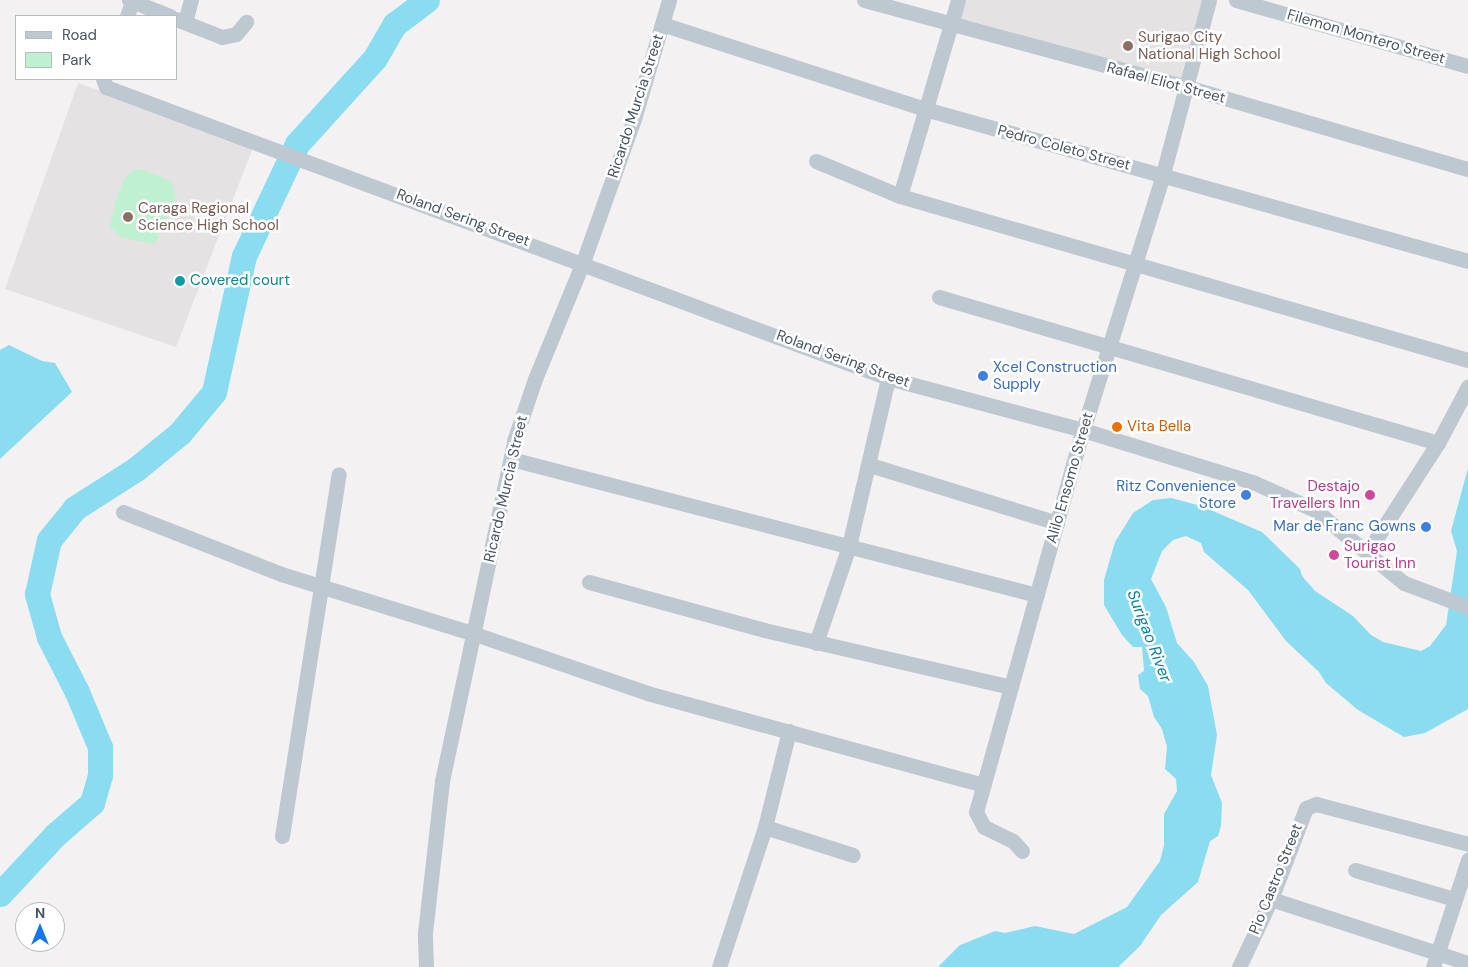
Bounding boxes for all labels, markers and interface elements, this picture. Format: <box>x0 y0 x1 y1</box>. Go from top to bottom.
street label: Filemon Montero Street <box>1285 6 1447 68</box>
legend <box>15 15 178 80</box>
text: Road <box>62 25 97 45</box>
place label: Surigao City National High School <box>1138 28 1281 63</box>
street label: Ricardo Murcia Street <box>604 32 668 180</box>
marker: Surigao City National High School <box>1122 40 1134 52</box>
text: Park <box>62 50 92 70</box>
street label: Rafael Eliot Street <box>1105 59 1227 107</box>
street label: Pedro Coleto Street <box>996 122 1132 174</box>
street label: Roland Sering Street <box>394 185 532 251</box>
place label: Caraga Regional Science High School <box>138 199 279 234</box>
marker: Caraga Regional Science High School <box>122 211 134 223</box>
place label: Covered court <box>190 272 290 290</box>
marker: Covered court <box>174 275 186 287</box>
street label: Roland Sering Street <box>774 326 912 392</box>
place label: Xcel Construction Supply <box>993 358 1117 393</box>
marker: Xcel Construction Supply <box>977 370 989 382</box>
street label: Alilo Ensomo Street <box>1043 410 1097 546</box>
street label: Ricardo Murcia Street <box>480 414 532 564</box>
place label: Vita Bella <box>1127 418 1191 436</box>
marker: Vita Bella <box>1111 421 1123 433</box>
place label: Ritz Convenience Store <box>1116 477 1236 512</box>
place label: Destajo Travellers Inn <box>1270 477 1360 512</box>
marker: Ritz Convenience Store <box>1240 489 1252 501</box>
marker: Destajo Travellers Inn <box>1364 489 1376 501</box>
place label: Mar de Franc Gowns <box>1273 518 1416 536</box>
marker: Mar de Franc Gowns <box>1420 521 1432 533</box>
place label: Surigao Tourist Inn <box>1344 537 1416 572</box>
marker: Surigao Tourist Inn <box>1328 549 1340 561</box>
water label: Surigao River <box>1123 587 1175 685</box>
street label: Pio Castro Street <box>1246 821 1306 937</box>
north arrow <box>15 902 65 952</box>
text: N <box>35 904 45 922</box>

